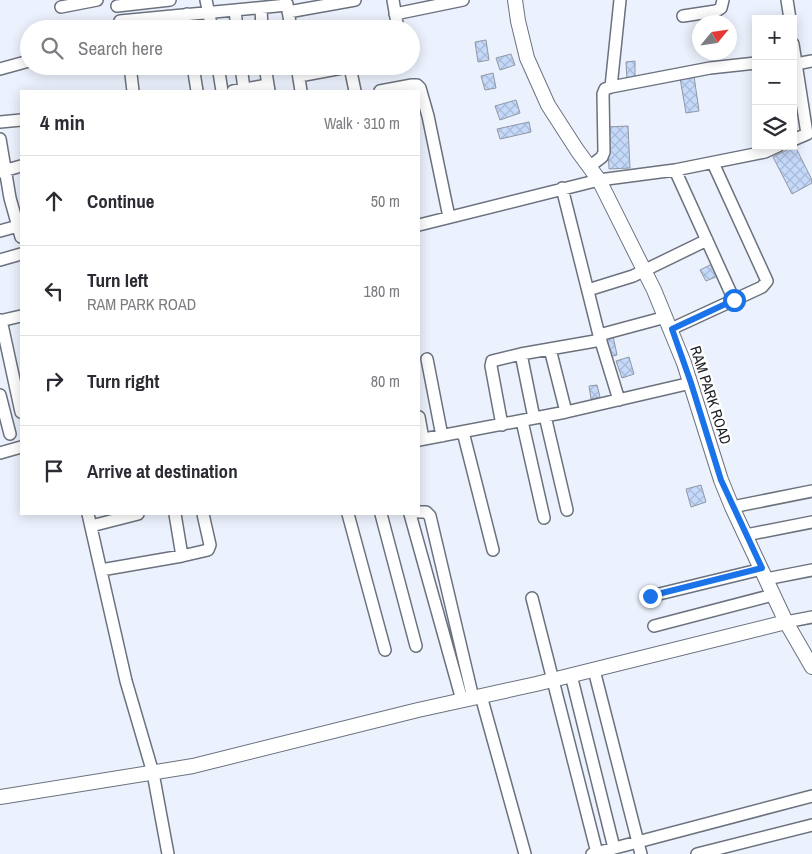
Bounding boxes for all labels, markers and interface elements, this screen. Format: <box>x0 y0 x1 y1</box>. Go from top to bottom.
north arrow <box>692 15 737 60</box>
map controls <box>752 15 797 150</box>
button: + <box>752 15 797 60</box>
search box <box>20 20 420 75</box>
icon: search <box>38 34 66 62</box>
text: Search here <box>78 35 163 61</box>
button: − <box>752 60 797 105</box>
button: layers <box>752 105 797 150</box>
text: 4 min <box>40 108 85 137</box>
text: Walk · 310 m <box>324 112 400 134</box>
icon: ahead <box>40 187 68 215</box>
text: Continue <box>87 188 155 214</box>
text: 50 m <box>371 190 400 212</box>
text: Turn left <box>87 267 148 293</box>
icon: left <box>40 277 68 305</box>
text: 180 m <box>364 280 400 302</box>
route start <box>723 289 746 312</box>
text: RAM PARK ROAD <box>87 293 196 315</box>
street label: RAM PARK ROAD <box>685 343 737 447</box>
icon: right <box>40 367 68 395</box>
text: Turn right <box>87 368 159 394</box>
text: 80 m <box>371 370 400 392</box>
icon: arrive <box>40 457 68 485</box>
text: Arrive at destination <box>87 458 238 484</box>
route end <box>639 585 662 608</box>

